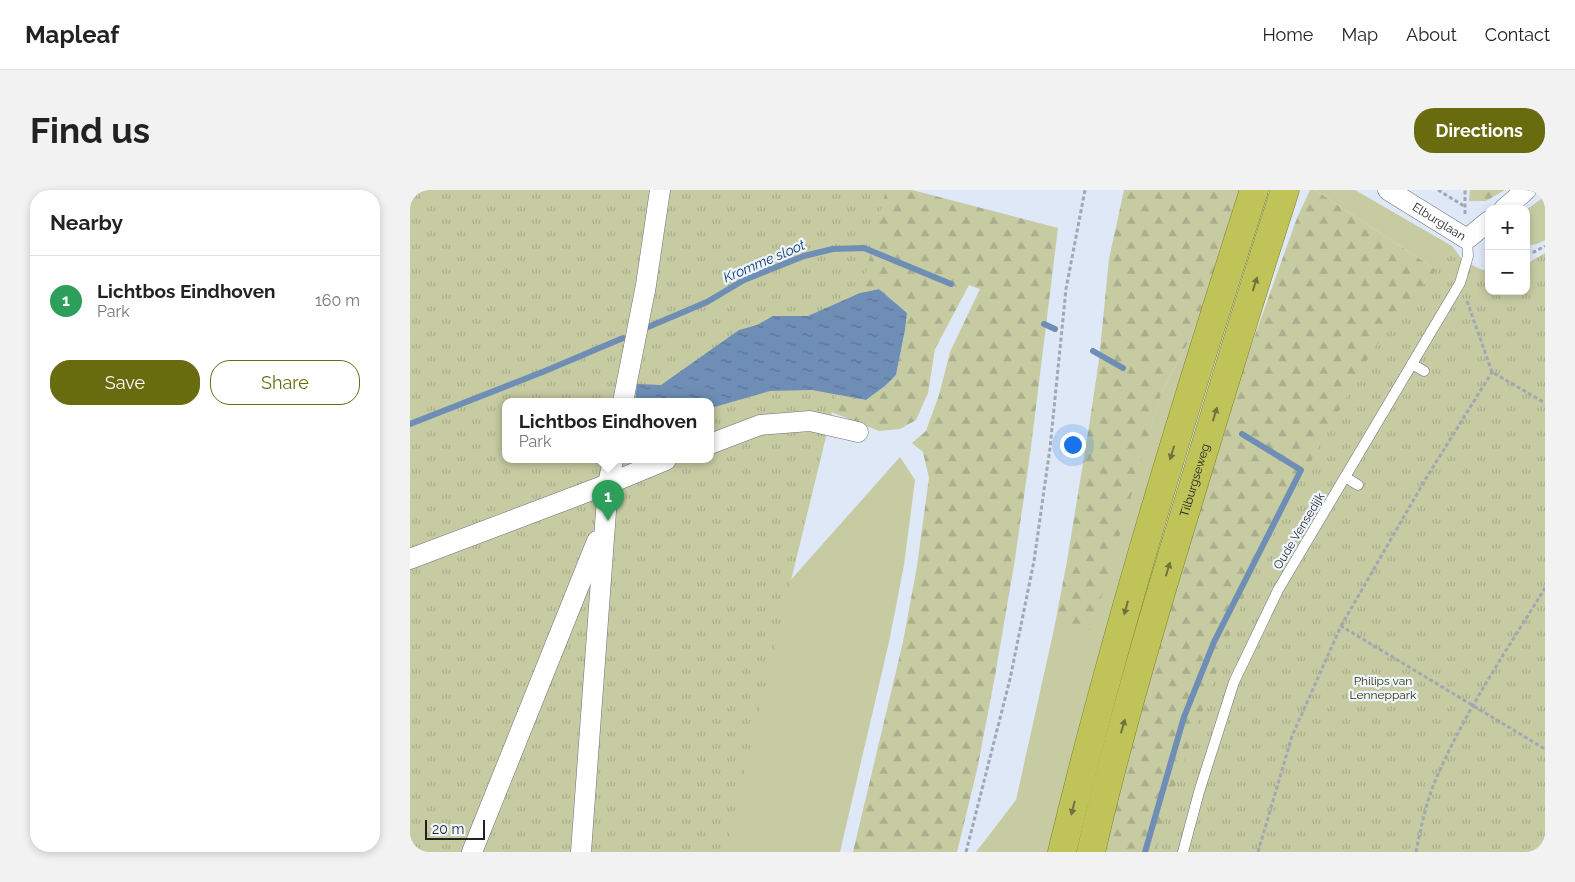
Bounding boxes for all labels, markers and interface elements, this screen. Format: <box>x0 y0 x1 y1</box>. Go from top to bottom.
text: Mapleaf <box>25 20 119 49</box>
text: Home <box>1262 24 1313 45</box>
text: Map <box>1341 24 1378 45</box>
text: About <box>1406 24 1457 45</box>
text: Contact <box>1485 24 1550 45</box>
button: Directions <box>1414 108 1545 153</box>
text: Find us <box>30 110 150 151</box>
street label: Elburglaan <box>1410 200 1468 243</box>
map controls <box>1485 205 1530 295</box>
button: + <box>1485 205 1530 250</box>
text: Nearby <box>50 210 123 235</box>
water label: Kromme sloot <box>721 236 808 285</box>
button: − <box>1485 250 1530 295</box>
one-way arrow <box>1251 276 1259 291</box>
text: Lichtbos Eindhoven <box>97 280 276 302</box>
text: 1 <box>62 291 70 310</box>
text: 160 m <box>315 291 360 310</box>
text: Park <box>97 302 130 321</box>
button: Save <box>50 360 200 405</box>
button: Share <box>210 360 360 405</box>
popup <box>502 398 714 463</box>
one-way arrow <box>1211 406 1219 421</box>
text: Lichtbos Eindhoven <box>519 410 697 432</box>
text: Park <box>519 432 551 451</box>
your location <box>1060 432 1086 458</box>
street label: Tilburgseweg <box>1177 442 1213 519</box>
one-way arrow <box>1168 445 1176 460</box>
pin: 1 <box>592 480 624 521</box>
street label: Oude Vensedijk <box>1271 490 1328 572</box>
one-way arrow <box>1164 562 1172 577</box>
one-way arrow <box>1121 601 1129 616</box>
park label: Philips van Lenneppark <box>1350 674 1417 702</box>
one-way arrow <box>1119 718 1127 733</box>
one-way arrow <box>1068 800 1076 815</box>
scale bar <box>425 817 485 840</box>
text: 20 m <box>432 821 464 837</box>

